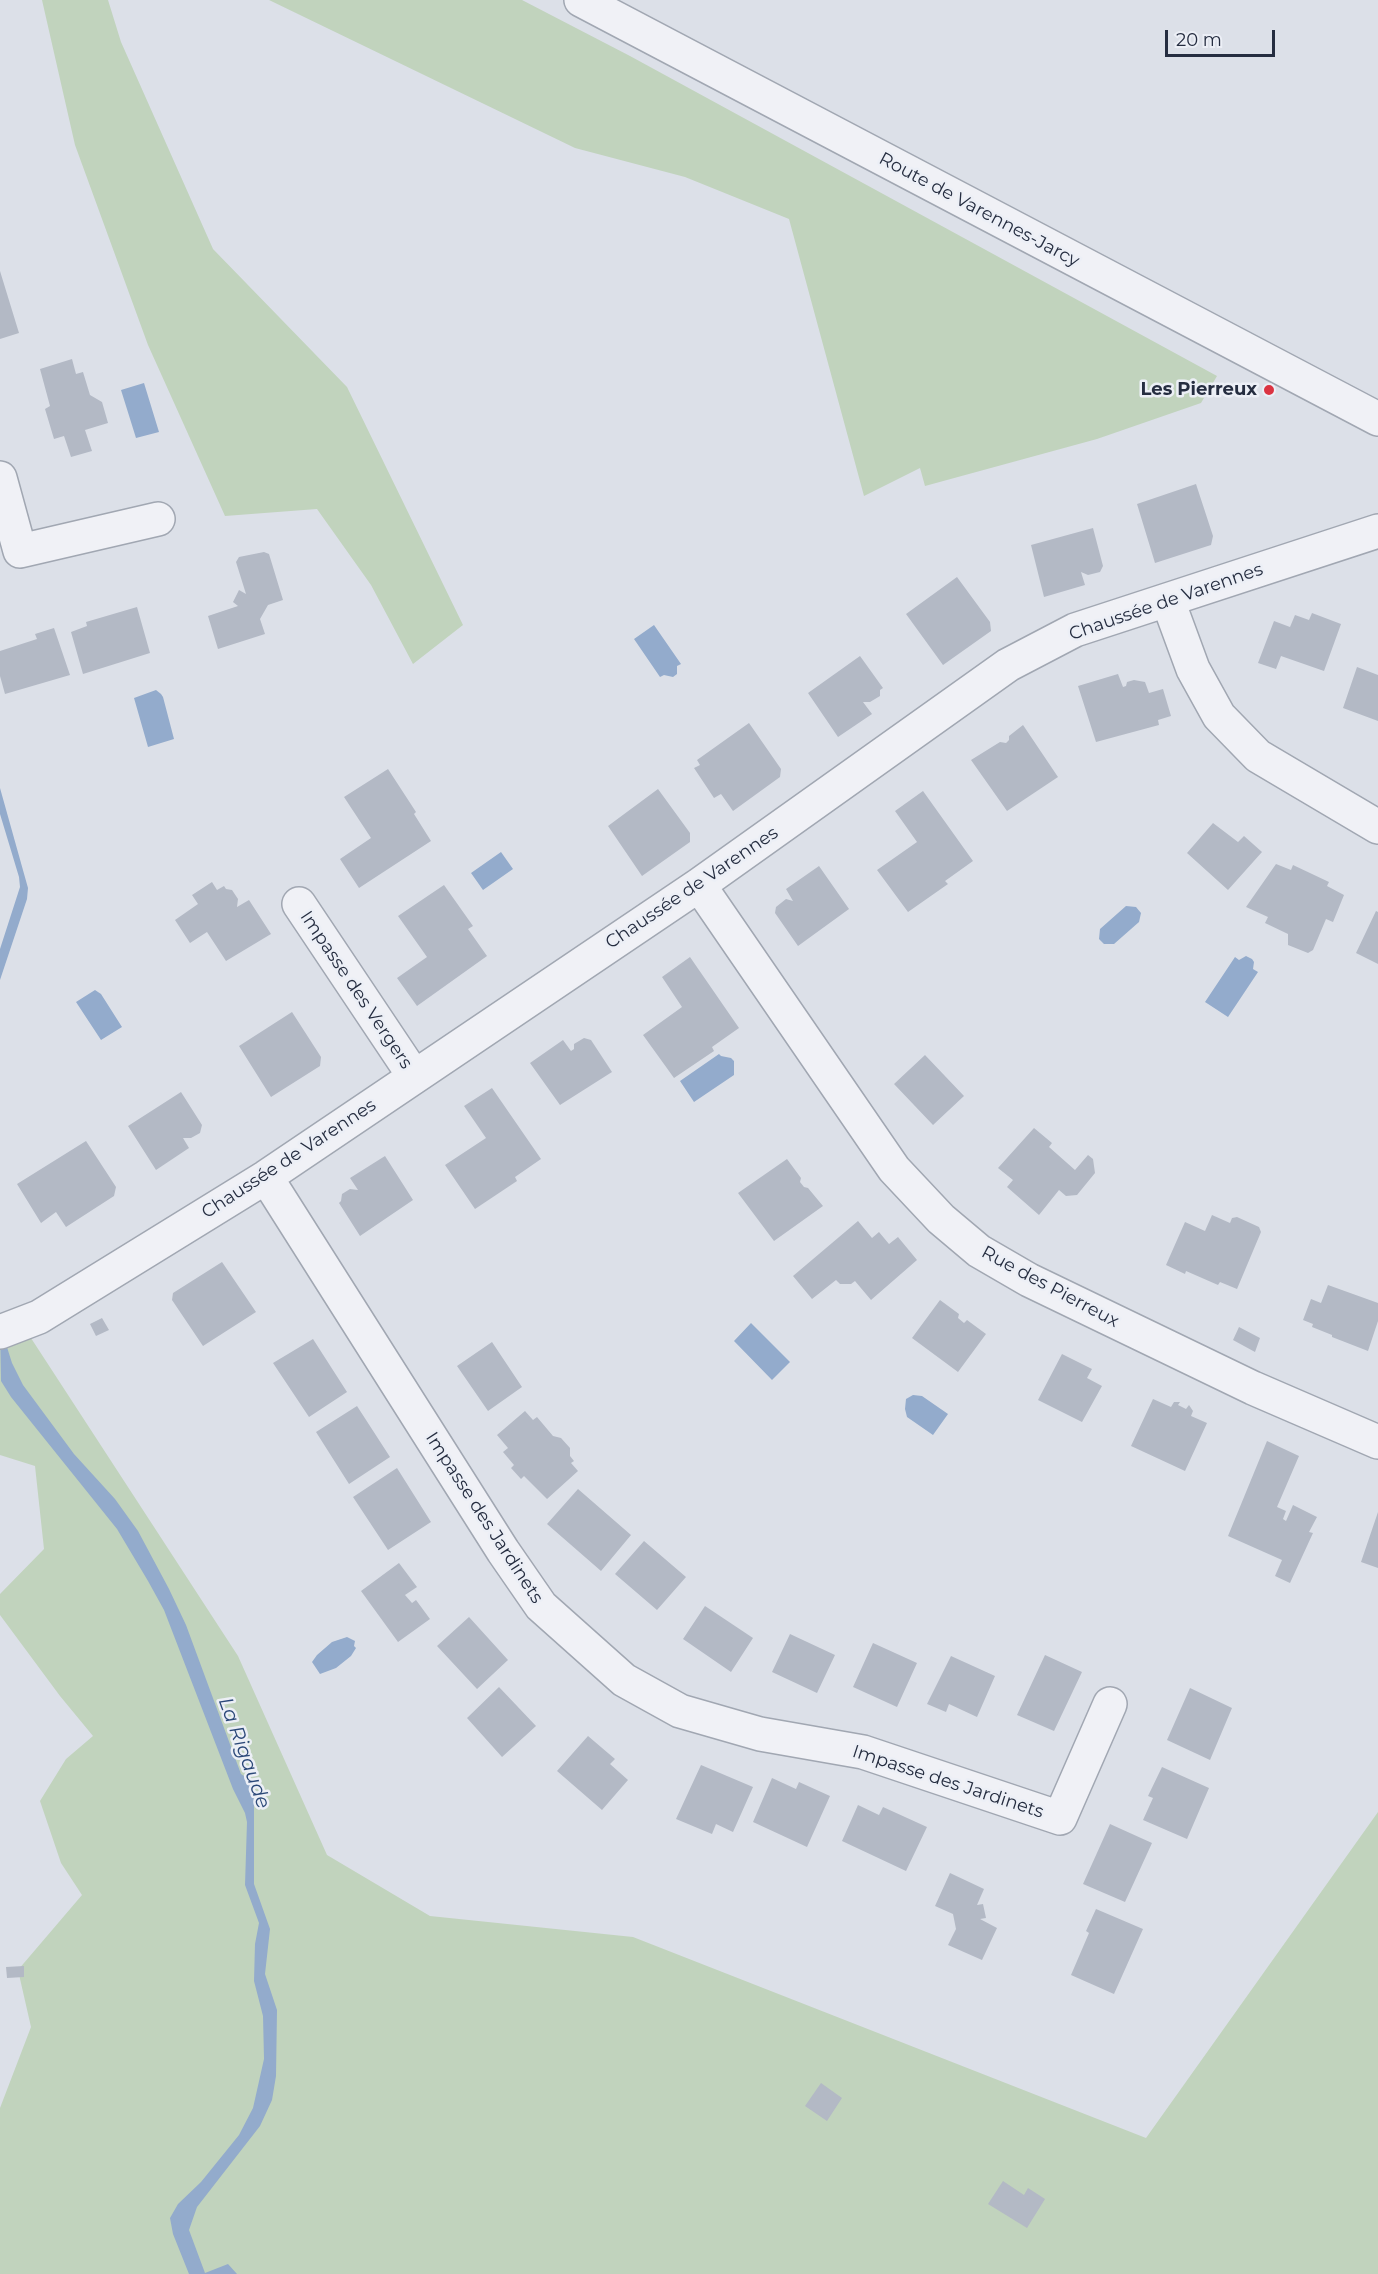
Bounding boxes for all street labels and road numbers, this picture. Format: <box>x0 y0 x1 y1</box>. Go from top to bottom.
street label: Route de Varennes-Jarcy <box>875 148 1083 272</box>
street label: Chaussée de Varennes <box>1066 559 1266 645</box>
street label: Chaussée de Varennes <box>602 822 782 954</box>
street label: Impasse des Vergers <box>295 907 417 1073</box>
street label: Chaussée de Varennes <box>198 1095 380 1223</box>
street label: Rue des Pierreux <box>978 1242 1122 1332</box>
street label: Impasse des Jardinets <box>421 1428 547 1608</box>
street label: Impasse des Jardinets <box>850 1741 1046 1823</box>

